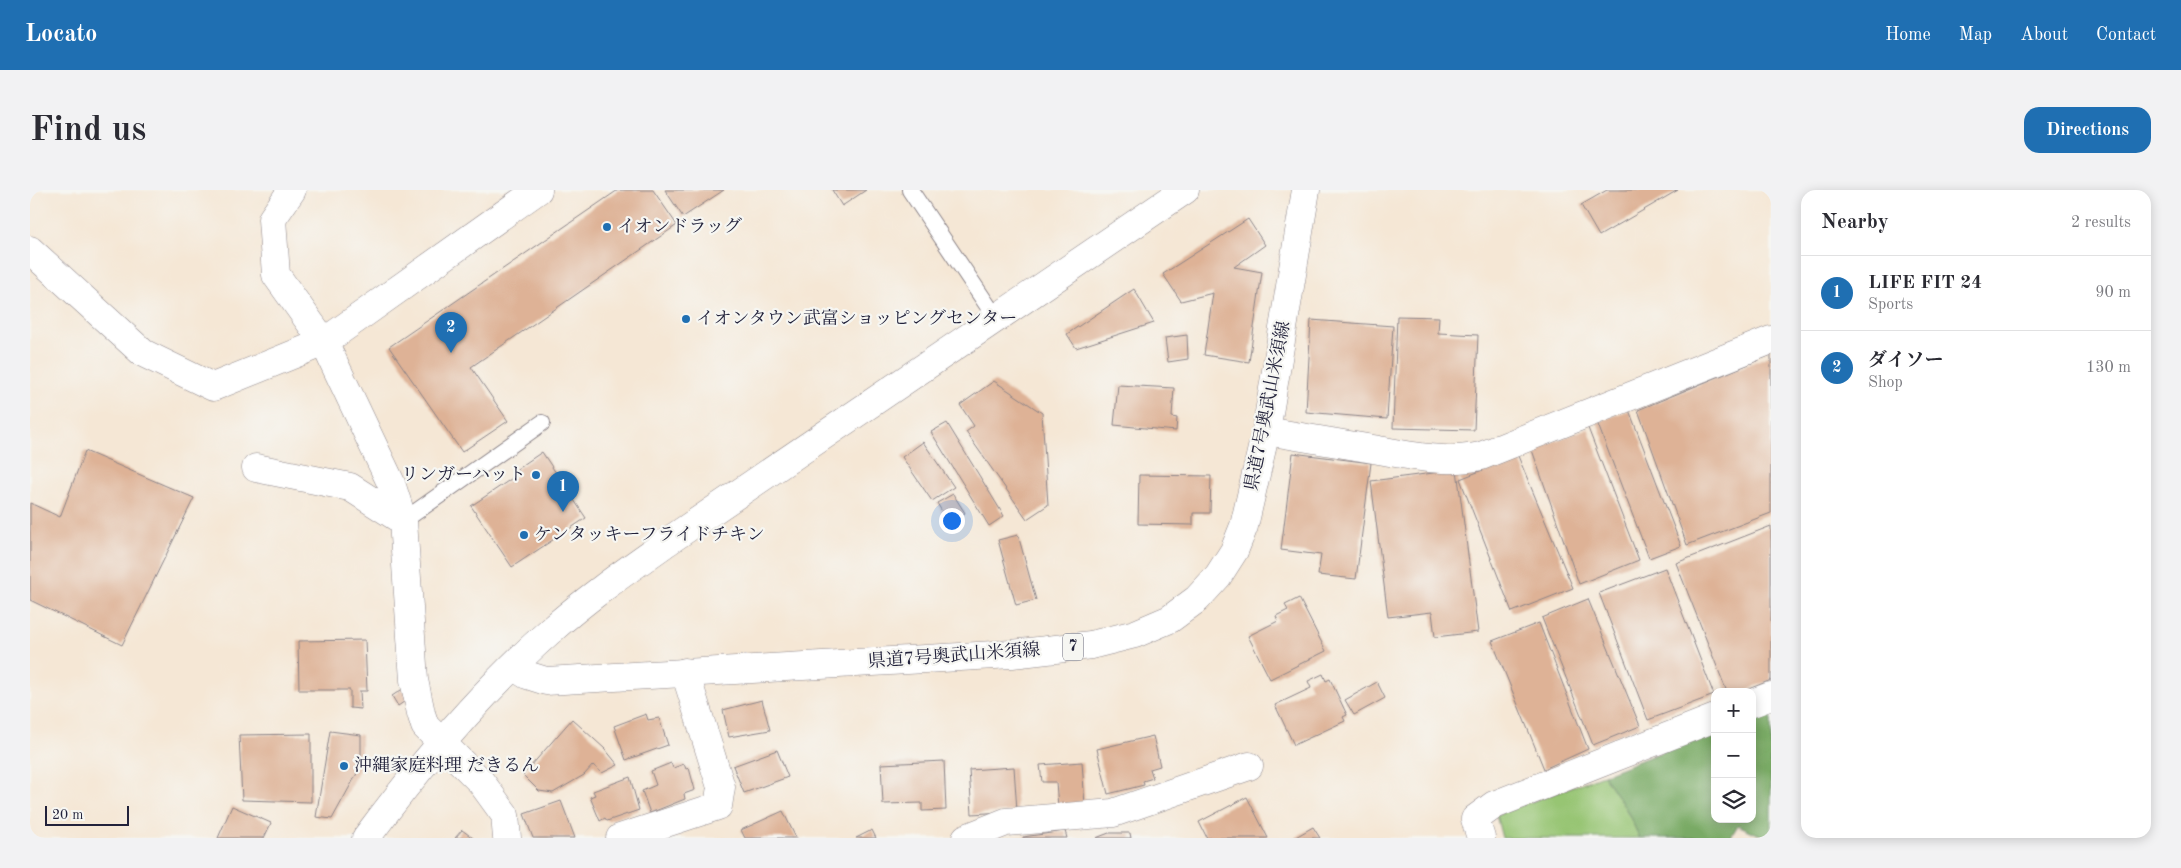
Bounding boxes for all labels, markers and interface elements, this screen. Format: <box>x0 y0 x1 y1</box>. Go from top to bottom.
text: Locato <box>25 23 97 47</box>
text: Home <box>1885 26 1931 44</box>
text: Map <box>1959 26 1992 44</box>
text: About <box>2020 26 2068 44</box>
text: Contact <box>2096 26 2156 44</box>
button: Directions <box>2024 107 2151 153</box>
text: Find us <box>30 113 146 148</box>
text: Nearby <box>1821 212 1889 233</box>
text: 2 results <box>2071 215 2131 231</box>
place label: イオンドラッグ <box>617 217 742 236</box>
marker: イオンドラッグ <box>601 221 613 233</box>
text: LIFE FIT 24 <box>1868 274 1982 293</box>
text: 1 <box>1832 285 1842 301</box>
text: 90 m <box>2095 285 2131 301</box>
text: Sports <box>1868 297 1913 313</box>
place label: イオンタウン武富ショッピングセンター <box>696 308 1017 328</box>
pin: 2 <box>435 312 467 353</box>
marker: イオンタウン武富ショッピングセンター <box>680 313 692 325</box>
street label: 県道7号奥武山米須線 <box>1241 319 1293 492</box>
text: ダイソー <box>1868 352 1944 371</box>
text: 2 <box>1832 360 1842 376</box>
text: 130 m <box>2086 360 2131 376</box>
text: Shop <box>1868 375 1903 391</box>
place label: リンガーハット <box>401 465 526 484</box>
marker: リンガーハット <box>530 469 542 481</box>
pin: 1 <box>547 471 579 512</box>
your location <box>939 508 965 534</box>
place label: ケンタッキーフライドチキン <box>534 526 765 544</box>
marker: ケンタッキーフライドチキン <box>518 529 530 541</box>
road number: 7 <box>1063 634 1083 661</box>
street label: 県道7号奥武山米須線 <box>867 639 1041 671</box>
map controls <box>1711 688 1756 823</box>
button: + <box>1711 688 1756 733</box>
button: − <box>1711 733 1756 778</box>
place label: 沖縄家庭料理 だきるん <box>354 755 539 775</box>
marker: 沖縄家庭料理 だきるん <box>338 760 350 772</box>
button: layers <box>1711 778 1756 823</box>
scale bar <box>45 803 129 826</box>
text: 20 m <box>52 808 83 822</box>

